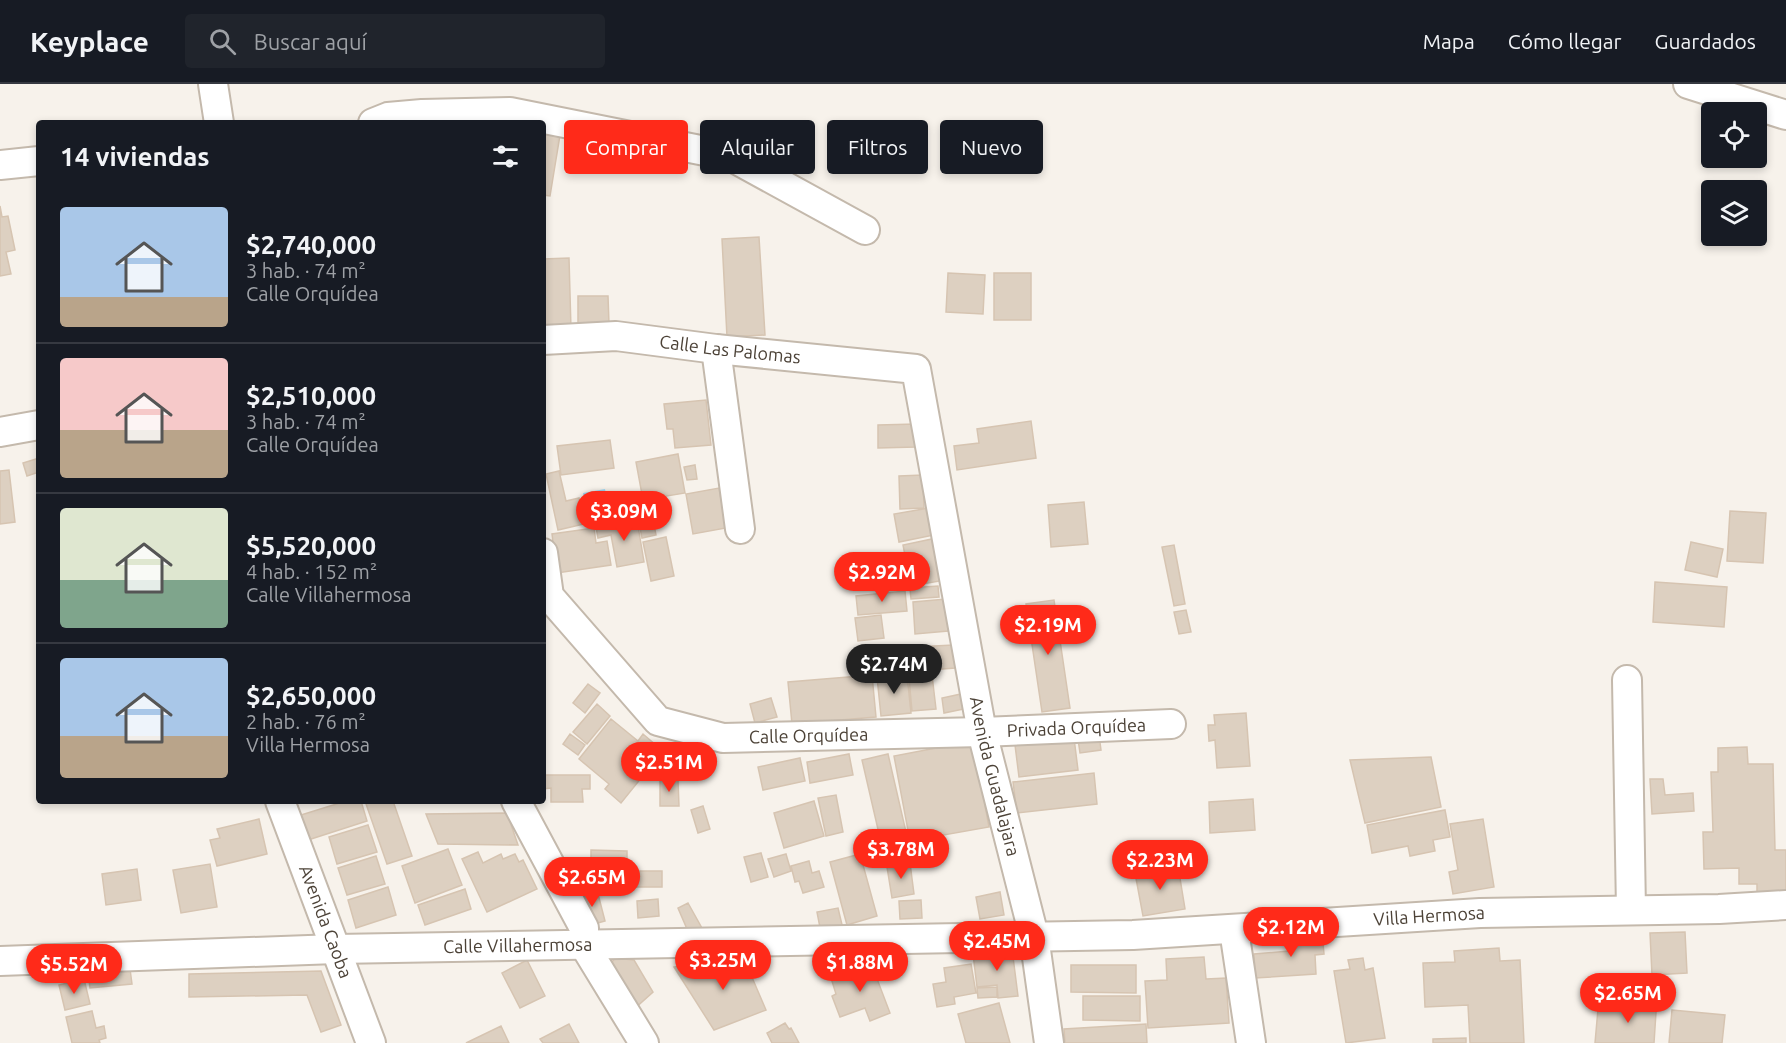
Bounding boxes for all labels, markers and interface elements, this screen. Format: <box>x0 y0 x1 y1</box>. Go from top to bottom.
search box <box>185 14 605 68</box>
icon: search <box>206 25 239 58</box>
text: Keyplace <box>30 26 149 57</box>
text: Buscar aquí <box>254 29 367 54</box>
text: Mapa <box>1423 29 1475 53</box>
text: Cómo llegar <box>1508 29 1622 53</box>
text: Guardados <box>1655 29 1756 53</box>
map controls <box>1701 102 1767 246</box>
button: locate <box>1701 102 1767 168</box>
chip: Comprar <box>564 120 688 174</box>
chip: Alquilar <box>700 120 815 174</box>
chip: Filtros <box>827 120 928 174</box>
chip: Nuevo <box>940 120 1043 174</box>
icon: filters <box>489 140 522 173</box>
text: 14 viviendas <box>60 142 210 171</box>
button: layers <box>1701 180 1767 246</box>
text: $2,740,000 <box>246 230 376 259</box>
icon: home <box>108 231 180 303</box>
text: 3 hab. · 74 m² <box>246 259 366 282</box>
text: Calle Orquídea <box>246 282 379 305</box>
street label: Calle Las Palomas <box>658 331 802 366</box>
text: $2,510,000 <box>246 381 376 410</box>
icon: home <box>108 382 180 454</box>
text: 3 hab. · 74 m² <box>246 410 366 433</box>
text: Calle Orquídea <box>246 433 379 456</box>
pin: $3.09M <box>575 491 673 542</box>
text: $3.09M <box>590 499 658 522</box>
text: $5,520,000 <box>246 531 376 560</box>
icon: home <box>108 532 180 604</box>
pin: $2.92M <box>833 552 931 603</box>
text: 4 hab. · 152 m² <box>246 560 377 583</box>
text: $2.92M <box>848 560 916 583</box>
text: Calle Villahermosa <box>246 583 412 606</box>
pin: $2.19M <box>999 605 1097 656</box>
text: $2.19M <box>1014 613 1082 636</box>
pin: $2.74M <box>845 644 943 695</box>
text: $2.74M <box>860 652 928 675</box>
text: $2,650,000 <box>246 681 376 710</box>
icon: home <box>108 682 180 754</box>
street label: Avenida Guadalajara <box>967 695 1024 858</box>
text: 2 hab. · 76 m² <box>246 710 366 733</box>
street label: Privada Orquídea <box>1006 714 1147 740</box>
street label: Calle Orquídea <box>749 724 868 746</box>
text: Villa Hermosa <box>246 733 370 756</box>
pin: $2.51M <box>620 742 718 793</box>
text: $2.51M <box>635 750 703 773</box>
pin: $3.78M <box>852 829 950 880</box>
text: $3.78M <box>867 837 935 860</box>
pin: $2.23M <box>1111 840 1209 891</box>
text: $2.23M <box>1126 848 1194 871</box>
pin: $2.65M <box>543 857 641 908</box>
street label: Avenida Caoba <box>296 862 357 981</box>
text: $2.65M <box>558 865 626 888</box>
street label: Villa Hermosa <box>1373 902 1485 929</box>
pin: $2.12M <box>1242 907 1340 958</box>
text: $2.12M <box>1257 915 1325 938</box>
pin: $2.45M <box>948 921 1046 972</box>
text: $2.45M <box>963 929 1031 952</box>
street label: Calle Villahermosa <box>443 933 592 956</box>
pin: $3.25M <box>674 940 772 991</box>
pin: $1.88M <box>811 942 909 993</box>
pin: $5.52M <box>25 944 123 995</box>
text: $3.25M <box>689 948 757 971</box>
text: $1.88M <box>826 950 894 973</box>
text: $5.52M <box>40 952 108 975</box>
pin: $2.65M <box>1579 973 1677 1024</box>
text: $2.65M <box>1594 981 1662 1004</box>

